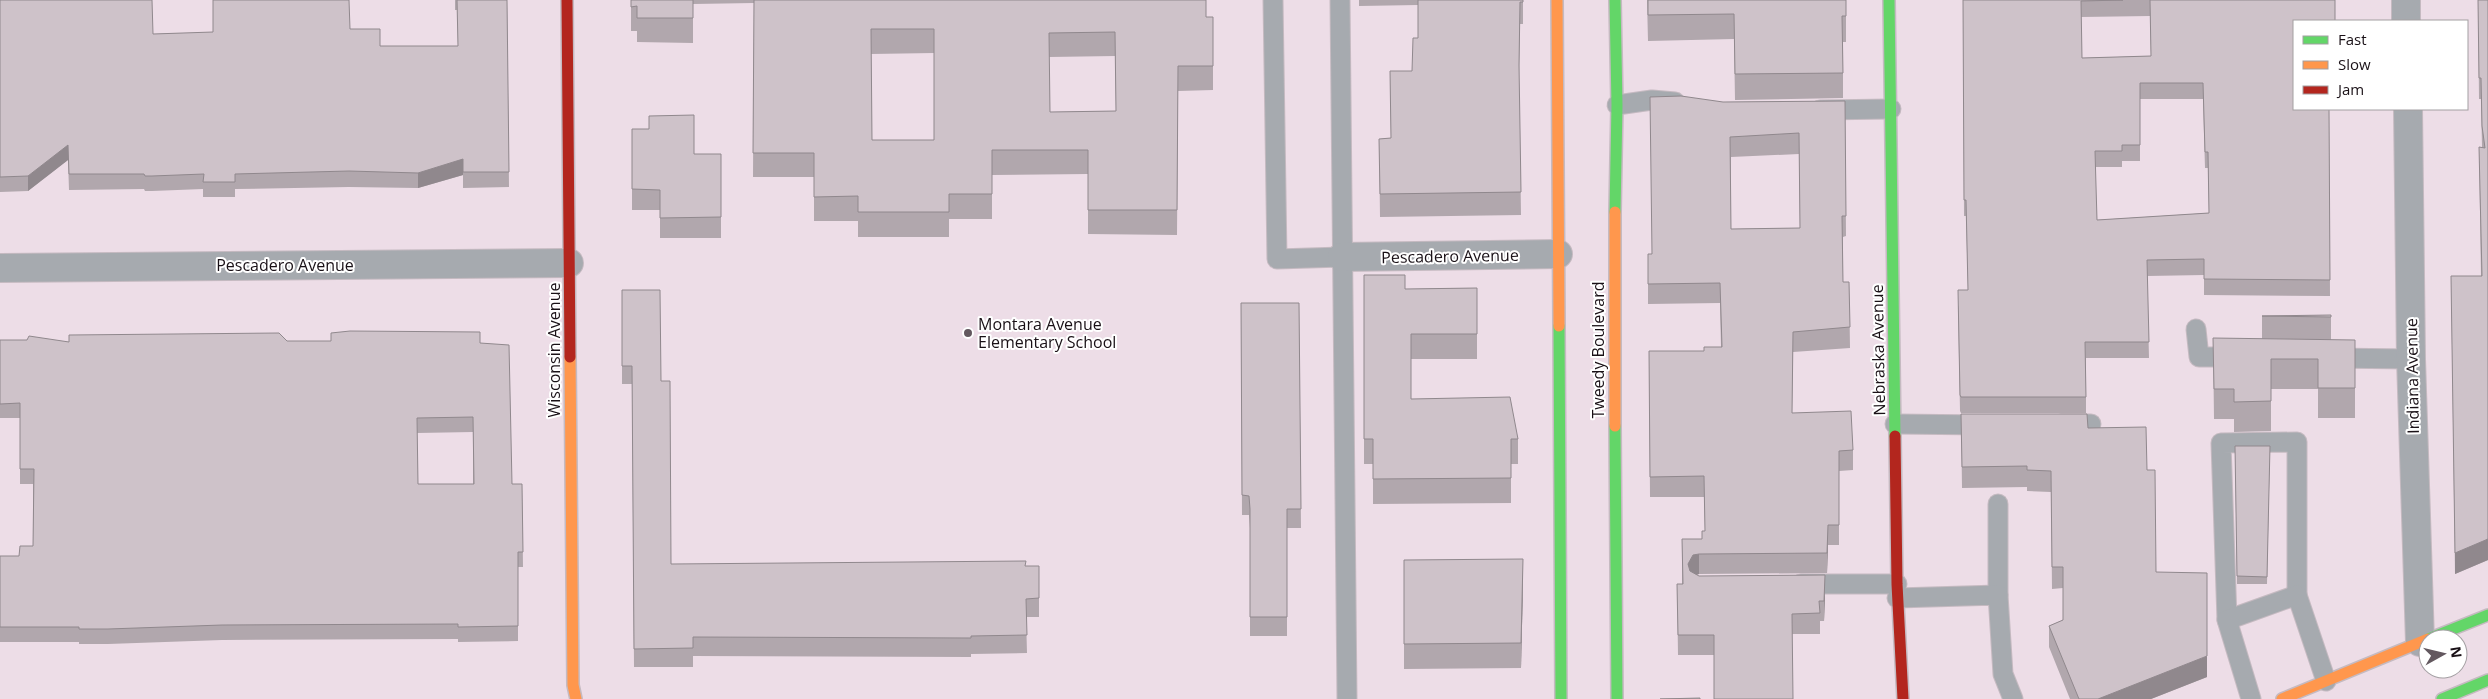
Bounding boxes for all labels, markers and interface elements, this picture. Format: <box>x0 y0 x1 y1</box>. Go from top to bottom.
legend <box>2293 20 2468 110</box>
text: Fast <box>2338 29 2367 49</box>
text: Slow <box>2338 54 2371 74</box>
text: Jam <box>2336 79 2364 99</box>
street label: Pescadero Avenue <box>1381 244 1519 268</box>
street label: Pescadero Avenue <box>216 254 354 276</box>
street label: Tweedy Boulevard <box>1587 281 1609 419</box>
street label: Wisconsin Avenue <box>543 283 565 417</box>
street label: Nebraska Avenue <box>1866 284 1890 416</box>
place label: Montara Avenue Elementary School <box>978 313 1116 353</box>
street label: Indiana Avenue <box>2400 318 2424 434</box>
marker: Montara Avenue Elementary School <box>962 327 974 339</box>
north arrow <box>2418 629 2468 679</box>
text: N <box>2446 645 2467 659</box>

